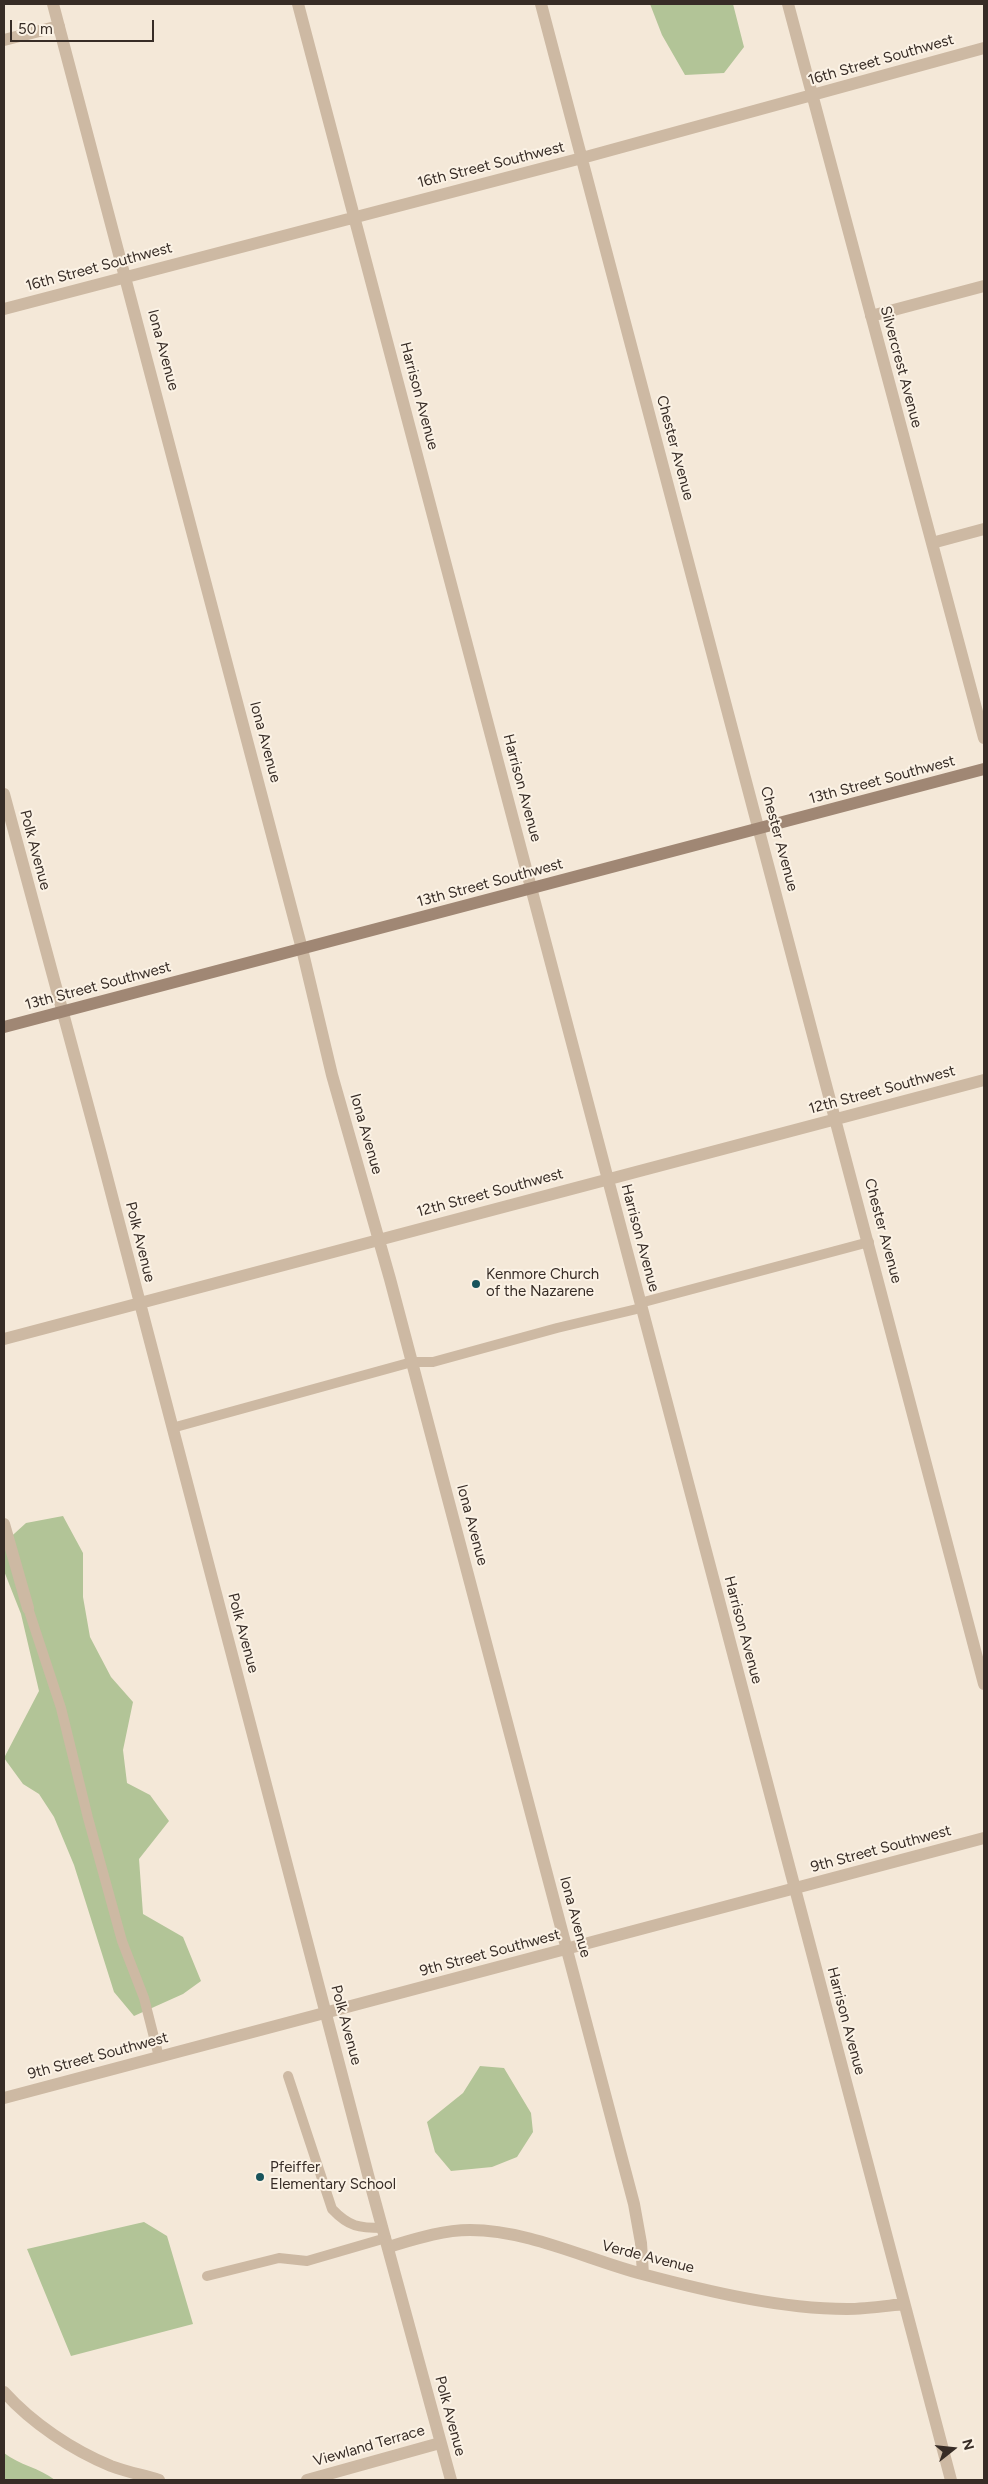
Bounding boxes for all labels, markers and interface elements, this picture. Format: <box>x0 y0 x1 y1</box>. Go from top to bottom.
scale bar <box>12 10 156 42</box>
text: 50 m <box>18 20 53 38</box>
street label: 16th Street Southwest <box>806 31 956 89</box>
street label: 16th Street Southwest <box>416 138 566 192</box>
street label: 16th Street Southwest <box>24 239 174 295</box>
street label: Silvercrest Avenue <box>876 304 926 430</box>
street label: Iona Avenue <box>144 307 182 393</box>
street label: Harrison Avenue <box>396 340 442 452</box>
street label: Chester Avenue <box>652 394 698 502</box>
street label: Iona Avenue <box>246 699 284 785</box>
street label: Harrison Avenue <box>499 732 545 844</box>
street label: 13th Street Southwest <box>807 752 957 808</box>
street label: Chester Avenue <box>756 785 802 893</box>
street label: Polk Avenue <box>16 808 54 892</box>
street label: 13th Street Southwest <box>415 855 565 911</box>
street label: 13th Street Southwest <box>23 958 173 1014</box>
street label: 12th Street Southwest <box>807 1062 957 1118</box>
street label: Iona Avenue <box>346 1092 386 1176</box>
street label: 12th Street Southwest <box>415 1165 565 1221</box>
street label: Chester Avenue <box>860 1177 906 1285</box>
street label: Harrison Avenue <box>617 1182 663 1294</box>
street label: Polk Avenue <box>121 1200 159 1284</box>
place label: Kenmore Church of the Nazarene <box>486 1266 599 1301</box>
marker: Kenmore Church of the Nazarene <box>470 1278 482 1290</box>
street label: Iona Avenue <box>453 1482 491 1568</box>
street label: Harrison Avenue <box>720 1574 766 1686</box>
street label: Polk Avenue <box>224 1591 262 1675</box>
street label: 9th Street Southwest <box>809 1822 953 1876</box>
street label: Iona Avenue <box>556 1874 594 1960</box>
street label: 9th Street Southwest <box>418 1926 562 1980</box>
street label: Harrison Avenue <box>823 1965 869 2077</box>
street label: Polk Avenue <box>327 1983 365 2067</box>
street label: 9th Street Southwest <box>26 2029 170 2083</box>
place label: Pfeiffer Elementary School <box>270 2159 396 2194</box>
marker: Pfeiffer Elementary School <box>254 2171 266 2183</box>
street label: Verde Avenue <box>600 2237 696 2277</box>
street label: Polk Avenue <box>431 2374 469 2458</box>
street label: Viewland Terrace <box>311 2421 427 2471</box>
north arrow <box>928 2424 978 2474</box>
text: N <box>958 2437 978 2452</box>

